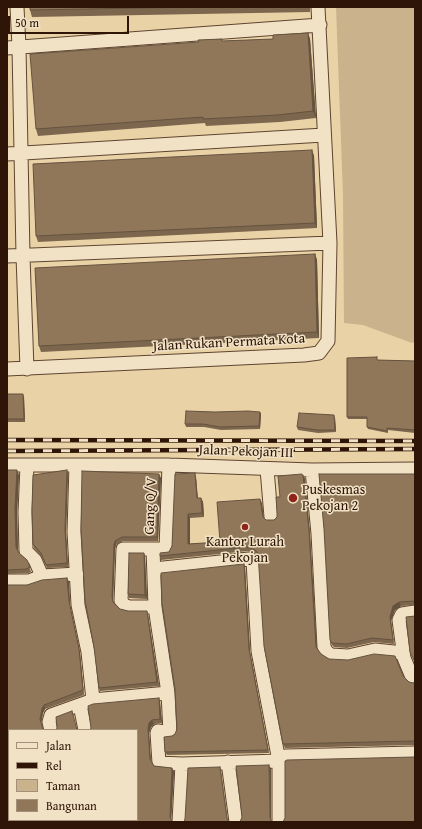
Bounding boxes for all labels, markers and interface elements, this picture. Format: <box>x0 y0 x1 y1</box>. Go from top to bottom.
scale bar <box>10 8 131 34</box>
text: 50 m <box>15 14 39 31</box>
street label: Jalan Rukan Permata Kota <box>152 331 306 355</box>
street label: Jalan Pekojan III <box>198 442 294 462</box>
street label: Gang Q/V <box>142 477 160 535</box>
place label: Puskesmas Pekojan 2 <box>302 482 365 514</box>
marker: Puskesmas Pekojan 2 <box>287 492 299 504</box>
marker: Kantor Lurah Pekojan <box>240 522 250 532</box>
place label: Kantor Lurah Pekojan <box>206 534 284 566</box>
legend <box>8 729 138 821</box>
text: Jalan <box>46 737 71 754</box>
text: Rel <box>46 757 62 774</box>
text: Taman <box>46 777 80 794</box>
text: Bangunan <box>46 797 97 814</box>

